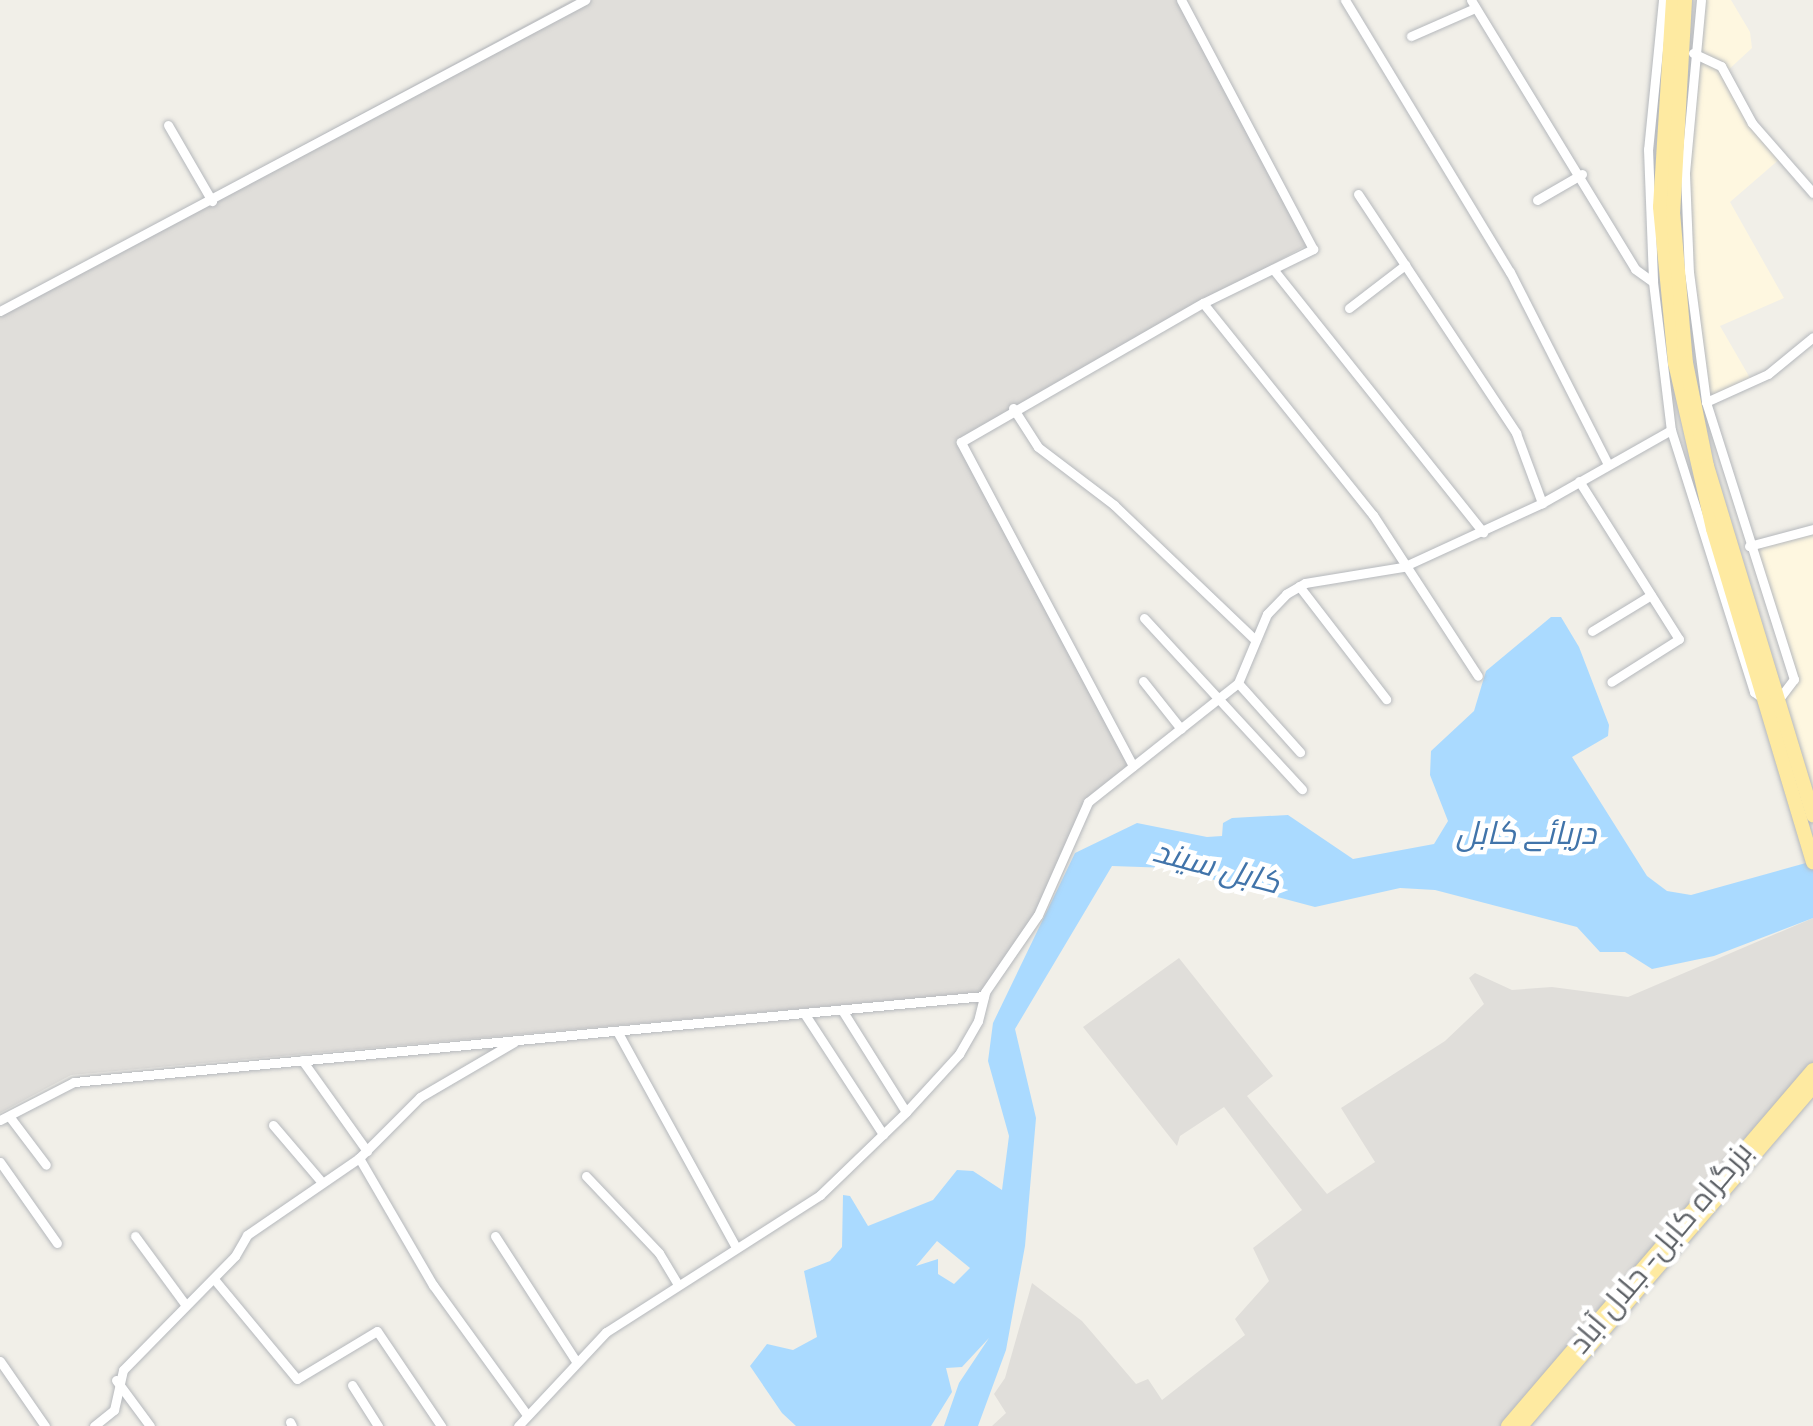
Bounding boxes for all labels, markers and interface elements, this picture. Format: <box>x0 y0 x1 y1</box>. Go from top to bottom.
water label: دریائے کابل <box>1456 813 1596 851</box>
water label: کابل سيند <box>1149 831 1285 901</box>
street label: بزرگراه کابل- جلال آباد <box>1561 1134 1759 1360</box>

